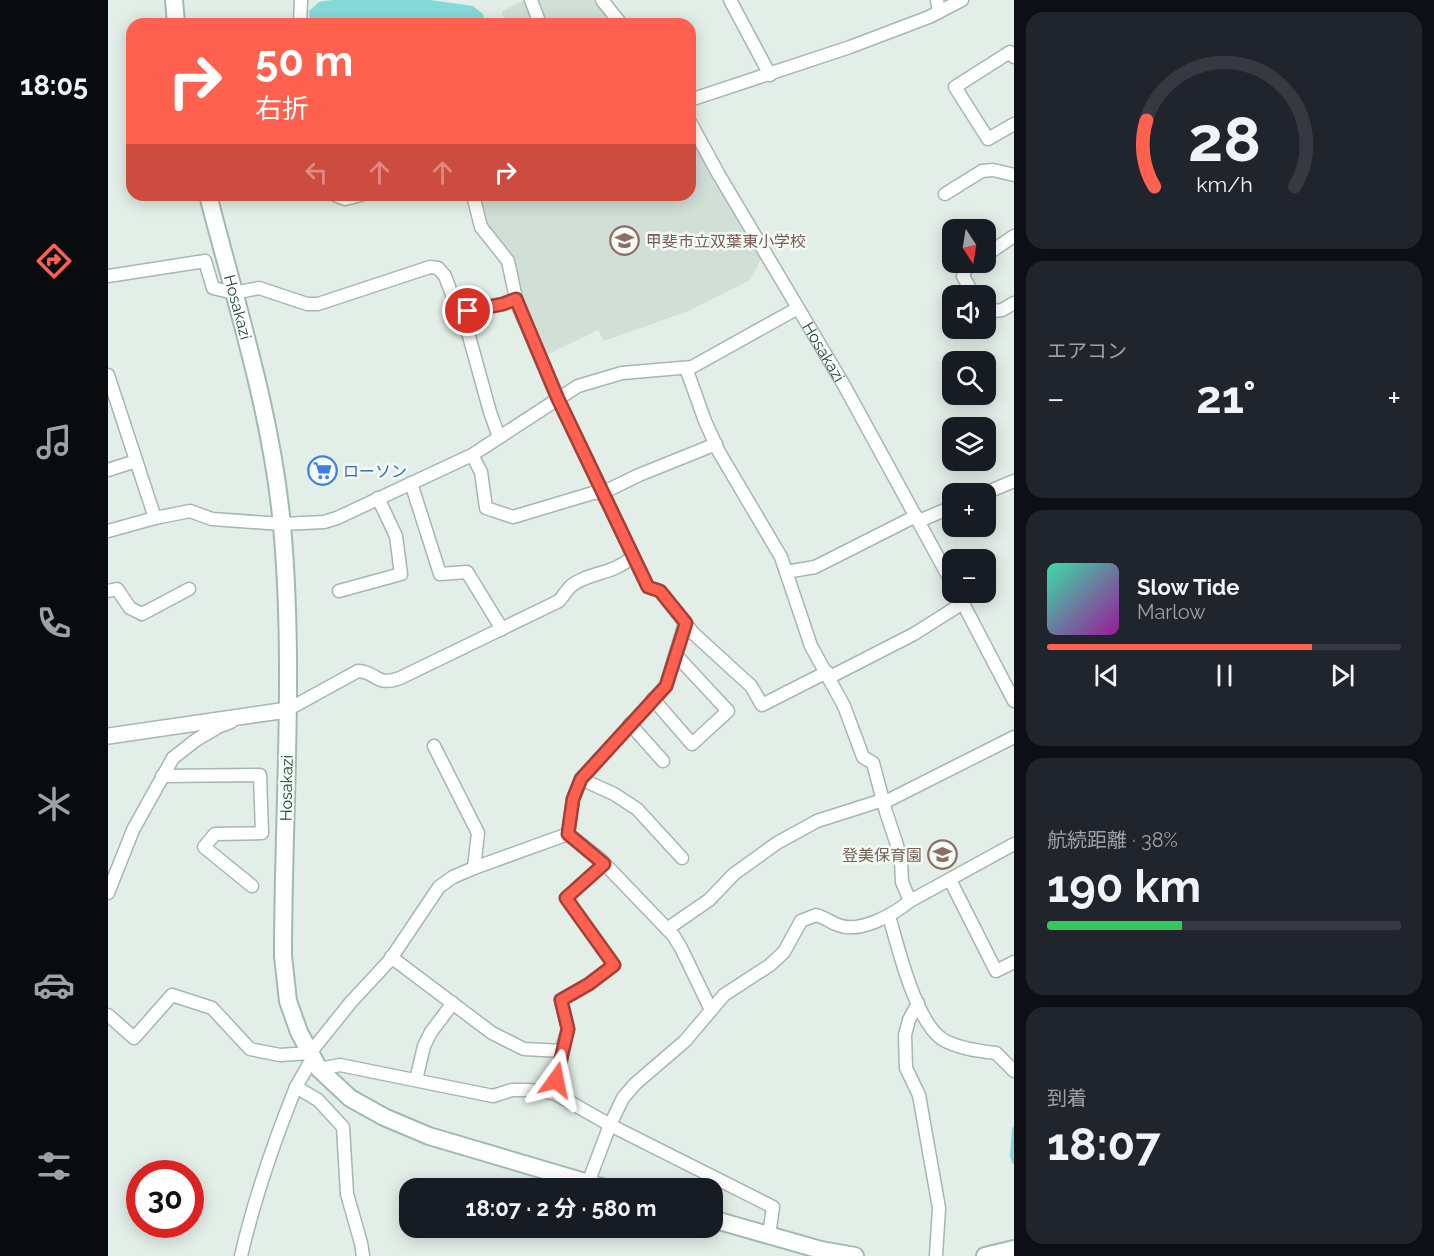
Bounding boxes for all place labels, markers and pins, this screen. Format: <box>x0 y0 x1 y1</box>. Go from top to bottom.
school or university icon: 甲斐市立双葉東小学校 <box>609 225 641 257</box>
place label: 甲斐市立双葉東小学校 <box>646 232 806 251</box>
pin <box>442 285 493 336</box>
supermarket icon: ローソン <box>306 455 338 487</box>
place label: ローソン <box>343 462 407 481</box>
school or university icon: 登美保育園 <box>927 839 959 871</box>
place label: 登美保育園 <box>842 846 922 865</box>

